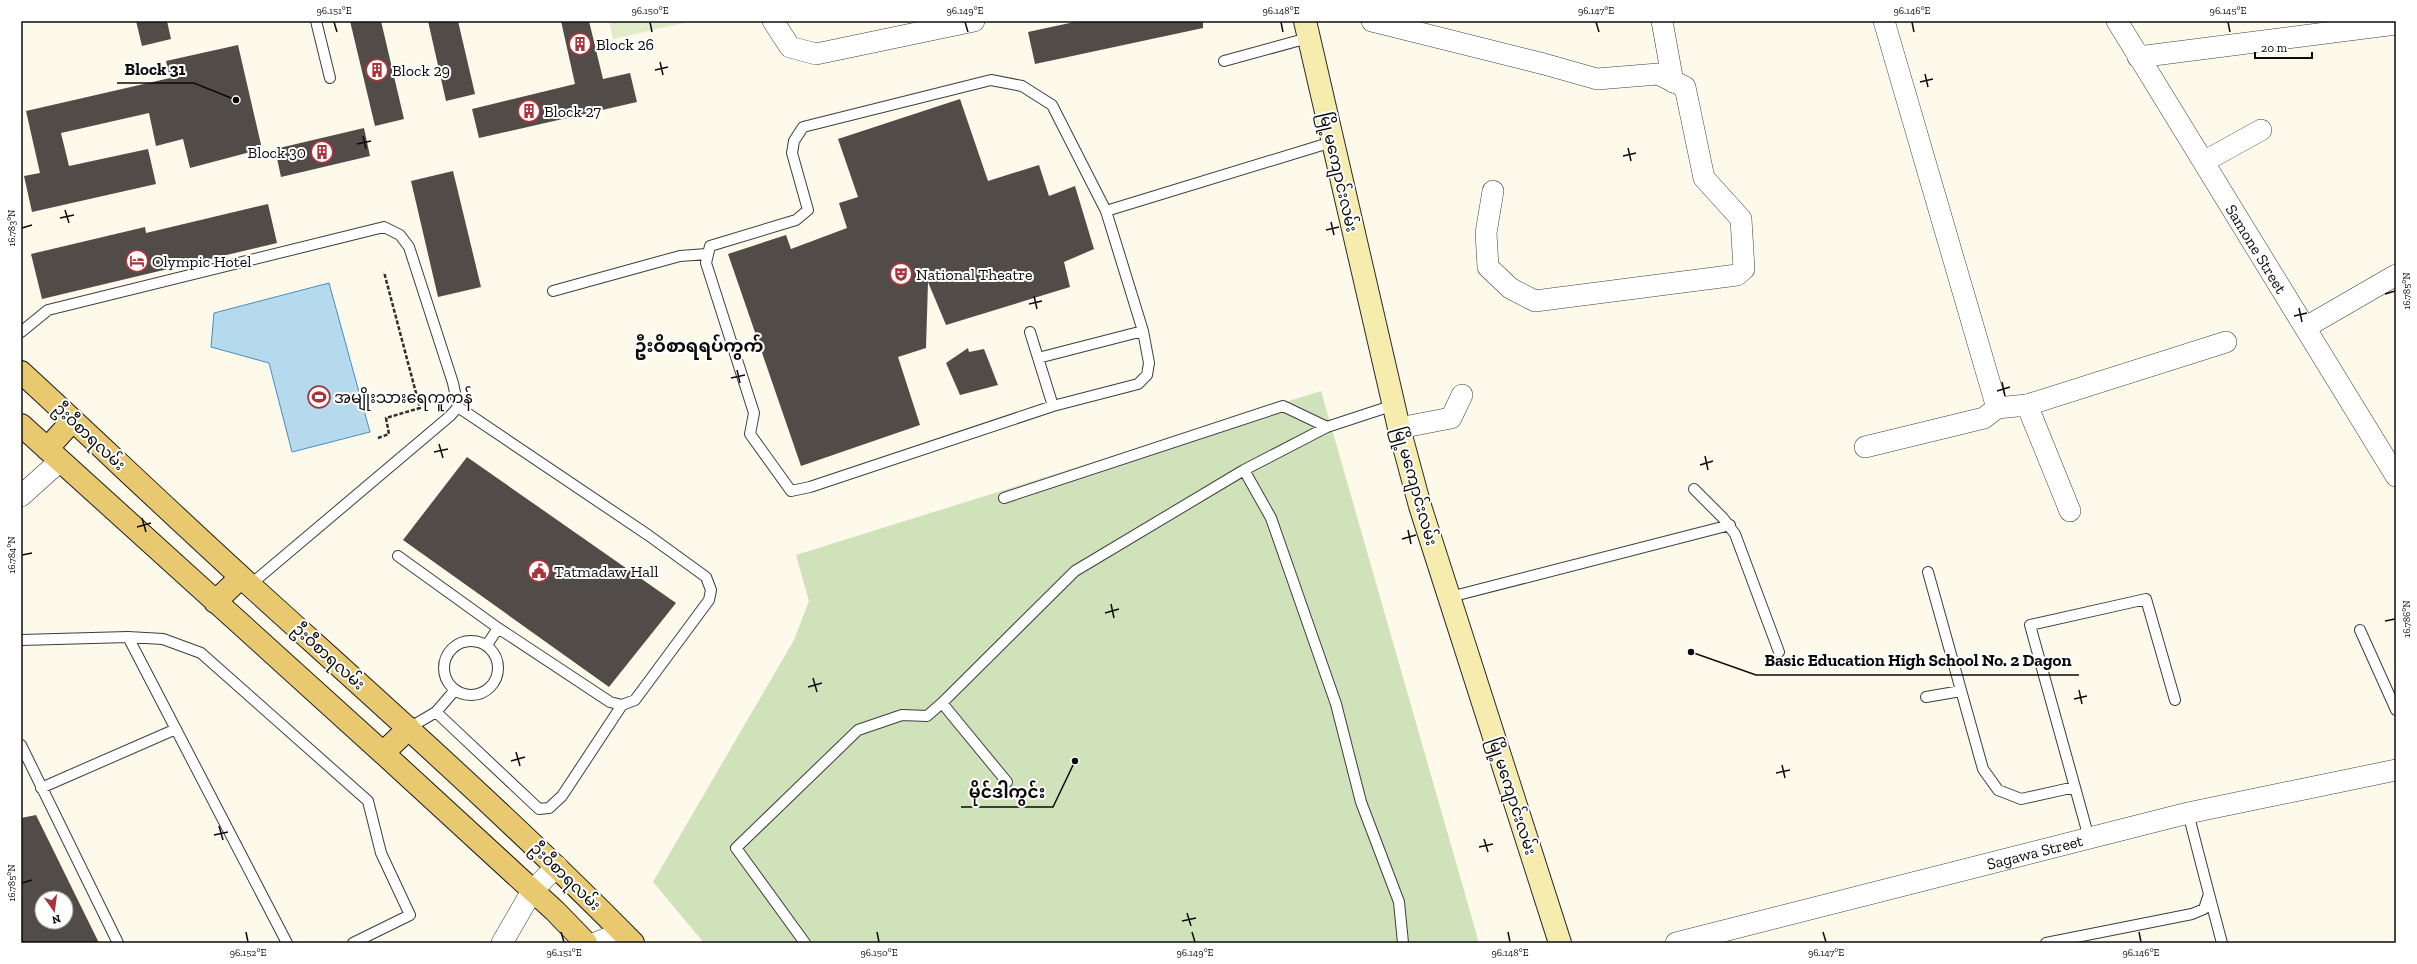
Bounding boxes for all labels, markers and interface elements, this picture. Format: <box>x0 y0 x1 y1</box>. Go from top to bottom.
text: 96.151°E <box>316 5 352 17</box>
text: 96.150°E <box>631 5 669 17</box>
text: 96.149°E <box>947 5 984 17</box>
text: 96.148°E <box>1262 5 1300 17</box>
text: 96.147°E <box>1578 5 1614 17</box>
text: 96.146°E <box>1894 5 1931 17</box>
text: 96.145°E <box>2210 5 2247 17</box>
building icon: Block 26 <box>567 31 593 57</box>
scale bar <box>2255 34 2312 60</box>
place label: Block 26 <box>596 35 654 54</box>
text: 20 m <box>2261 41 2288 55</box>
callout: Block 31 <box>117 54 194 83</box>
building icon: Block 29 <box>364 57 390 83</box>
text: Block 31 <box>125 59 186 79</box>
place label: Block 29 <box>392 61 450 80</box>
building icon: Block 27 <box>516 98 542 124</box>
place label: Block 27 <box>544 102 602 121</box>
street label: မြို့မကျောင်းလမ်း <box>1312 110 1363 235</box>
building icon: Block 30 <box>309 139 335 165</box>
place label: Block 30 <box>248 143 306 162</box>
street label: Samone Street <box>2222 201 2291 297</box>
text: 16.783°N <box>6 209 18 246</box>
hotel icon: Olympic Hotel <box>124 248 150 274</box>
place label: Olympic Hotel <box>152 252 251 271</box>
theatre icon: National Theatre <box>888 261 914 287</box>
place label: National Theatre <box>916 265 1033 284</box>
text: 16.785°N <box>2401 272 2413 310</box>
district label: ဦးဝိစာရရပ်ကွက် <box>635 334 763 360</box>
sports icon: အမျိုးသားရေကူကန် <box>306 384 332 410</box>
place label: အမျိုးသားရေကူကန် <box>334 386 473 412</box>
street label: ဦးဝီစာရလမ်း <box>47 397 131 477</box>
street label: မြို့မကျောင်းလမ်း <box>1386 424 1443 549</box>
text: 16.784°N <box>6 536 18 574</box>
public building icon: Tatmadaw Hall <box>526 558 552 584</box>
place label: Tatmadaw Hall <box>554 562 659 581</box>
text: 16.786°N <box>2401 600 2413 638</box>
street label: ဦးဝီစာရလမ်း <box>286 618 370 697</box>
callout: Basic Education High School No. 2 Dagon <box>1756 646 2079 675</box>
text: Basic Education High School No. 2 Dagon <box>1764 650 2072 670</box>
street label: မြို့မကျောင်းလမ်း <box>1481 734 1542 859</box>
callout: မိုင်ဒါကွင်း <box>961 778 1053 807</box>
text: မိုင်ဒါကွင်း <box>969 780 1045 806</box>
street label: Sagawa Street <box>1985 831 2085 874</box>
street label: ဦးဝီစာရလမ်း <box>524 837 606 917</box>
text: 16.785°N <box>6 864 18 902</box>
north arrow <box>34 890 74 930</box>
text: N <box>50 912 62 927</box>
text: 96.152°E <box>230 947 266 959</box>
text: 96.151°E <box>546 947 582 959</box>
text: 96.150°E <box>860 947 898 959</box>
text: 96.149°E <box>1177 947 1214 959</box>
text: 96.148°E <box>1491 947 1529 959</box>
text: 96.147°E <box>1808 947 1844 959</box>
text: 96.146°E <box>2123 947 2160 959</box>

